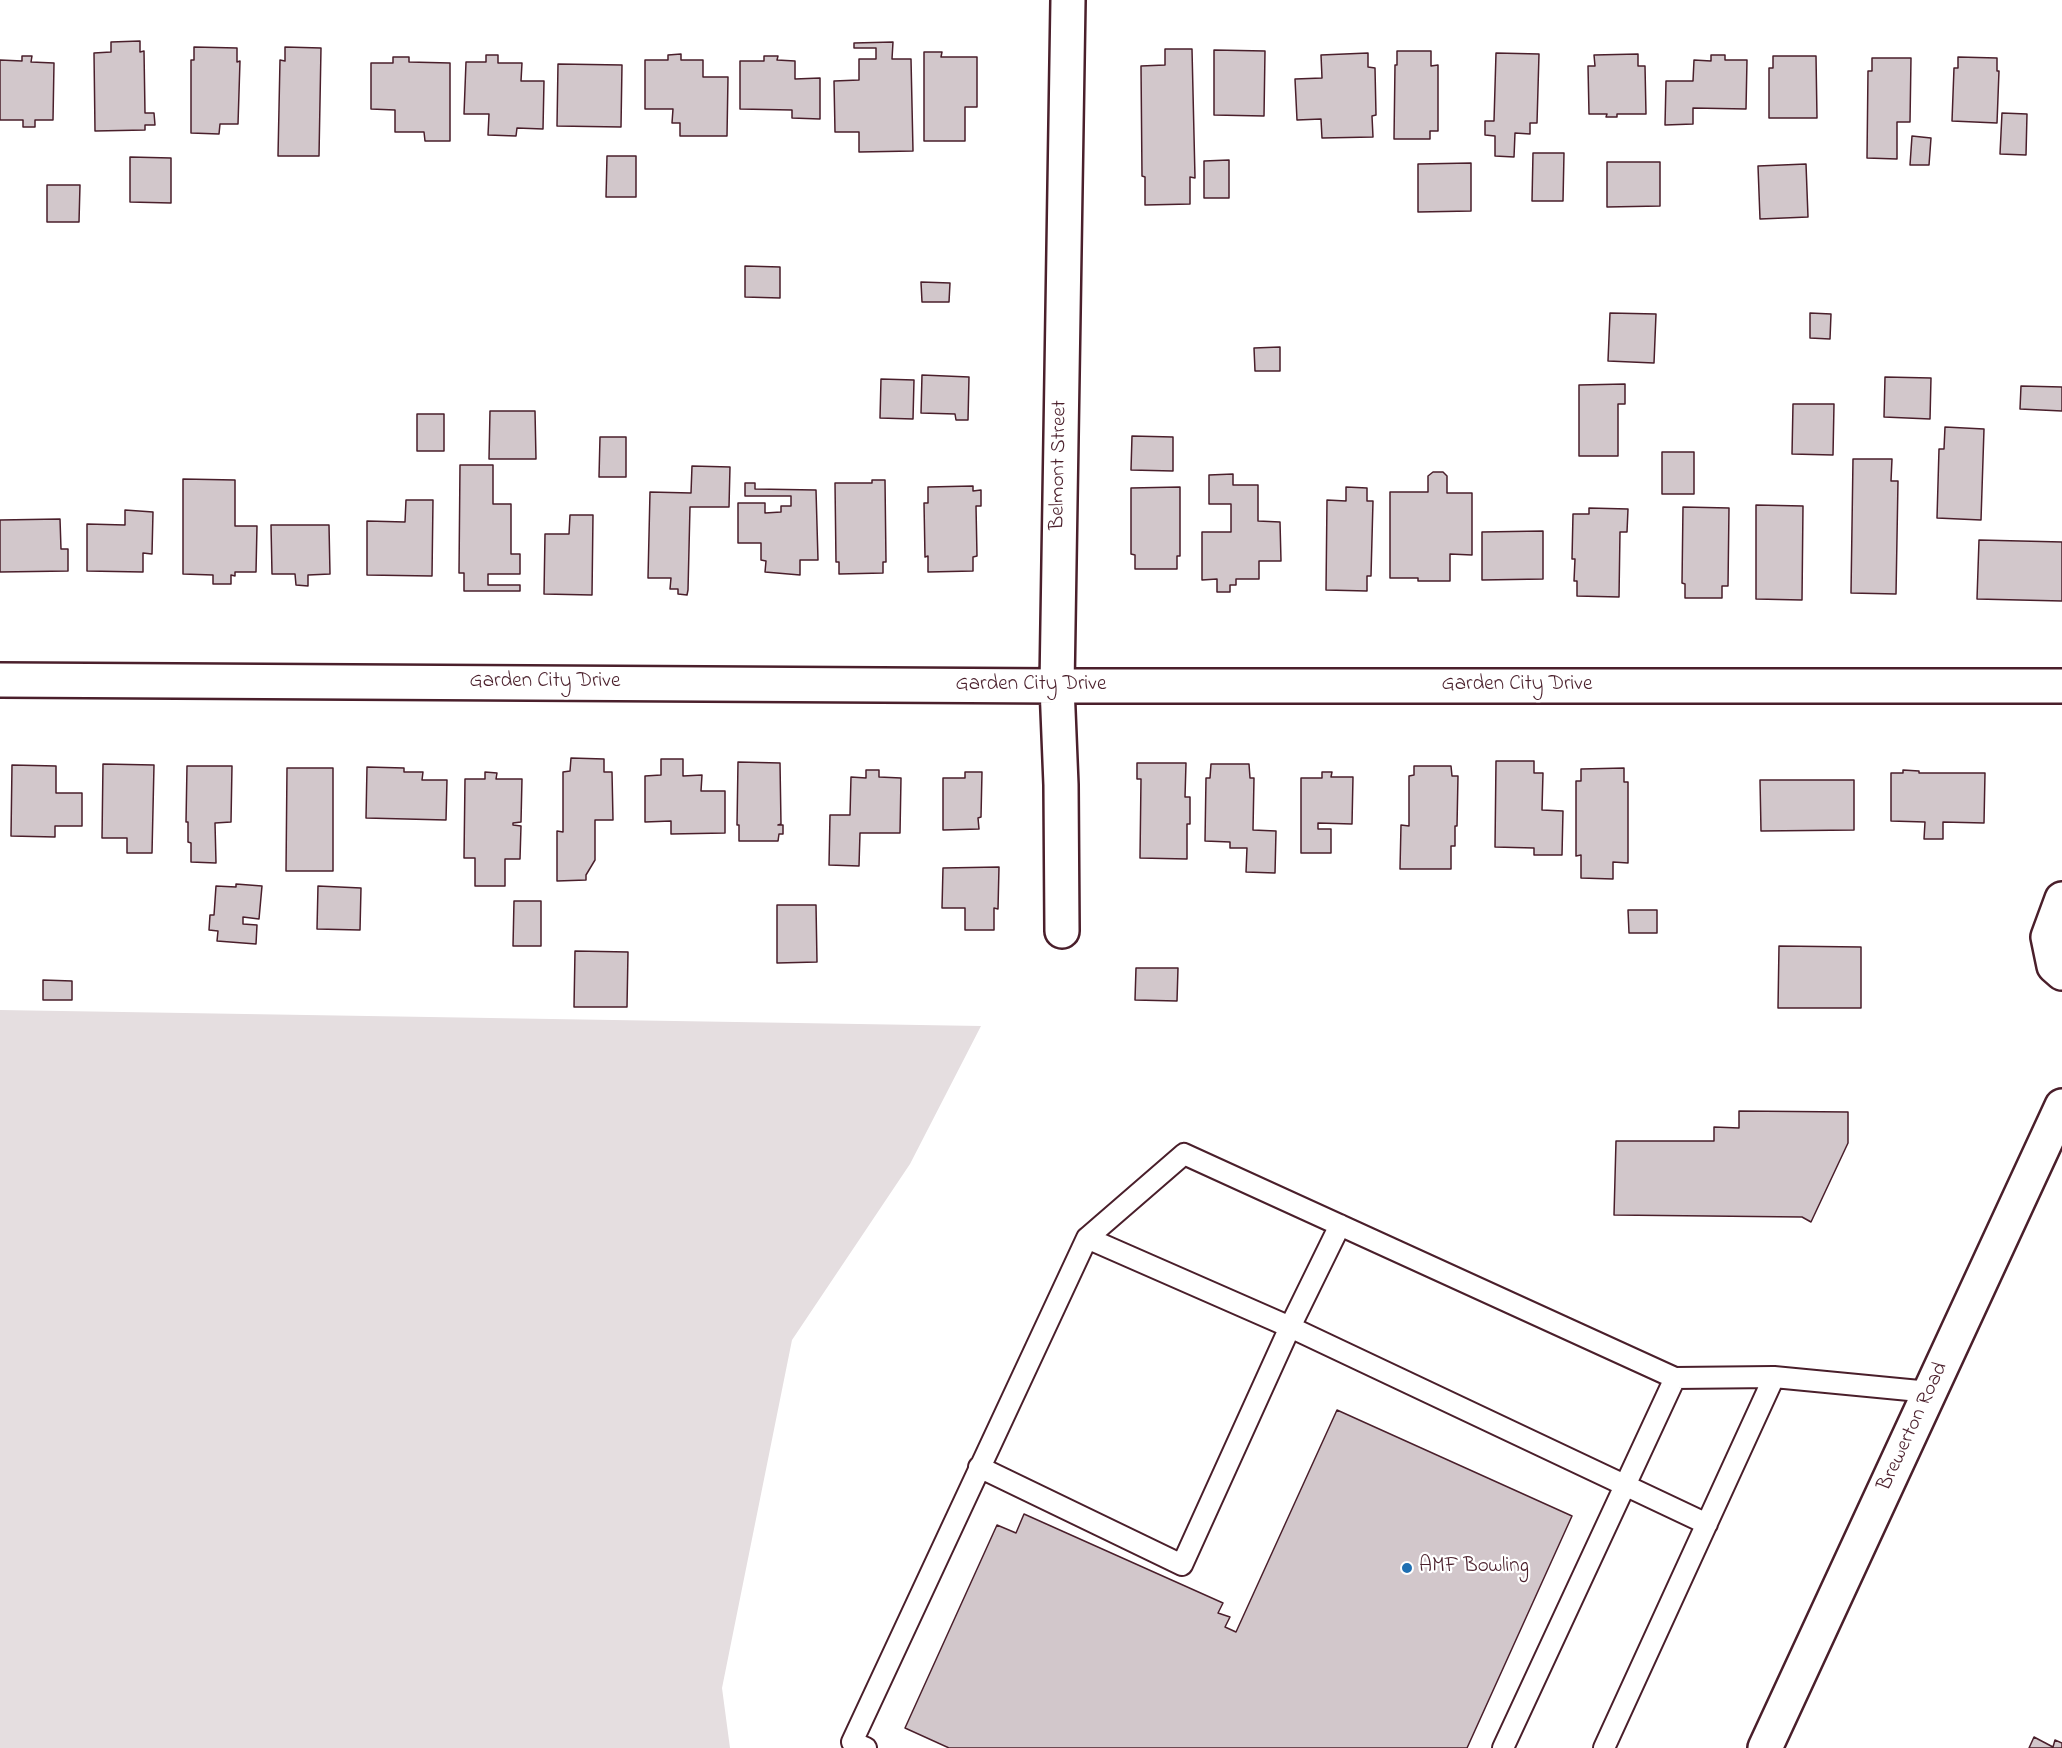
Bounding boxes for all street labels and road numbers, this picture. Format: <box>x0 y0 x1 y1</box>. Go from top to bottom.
street label: Belmont Street <box>1046 400 1074 530</box>
street label: Garden City Drive <box>470 670 620 696</box>
street label: Garden City Drive <box>956 673 1106 699</box>
street label: Garden City Drive <box>1442 673 1592 699</box>
street label: Brewerton Road <box>1873 1359 1955 1495</box>

